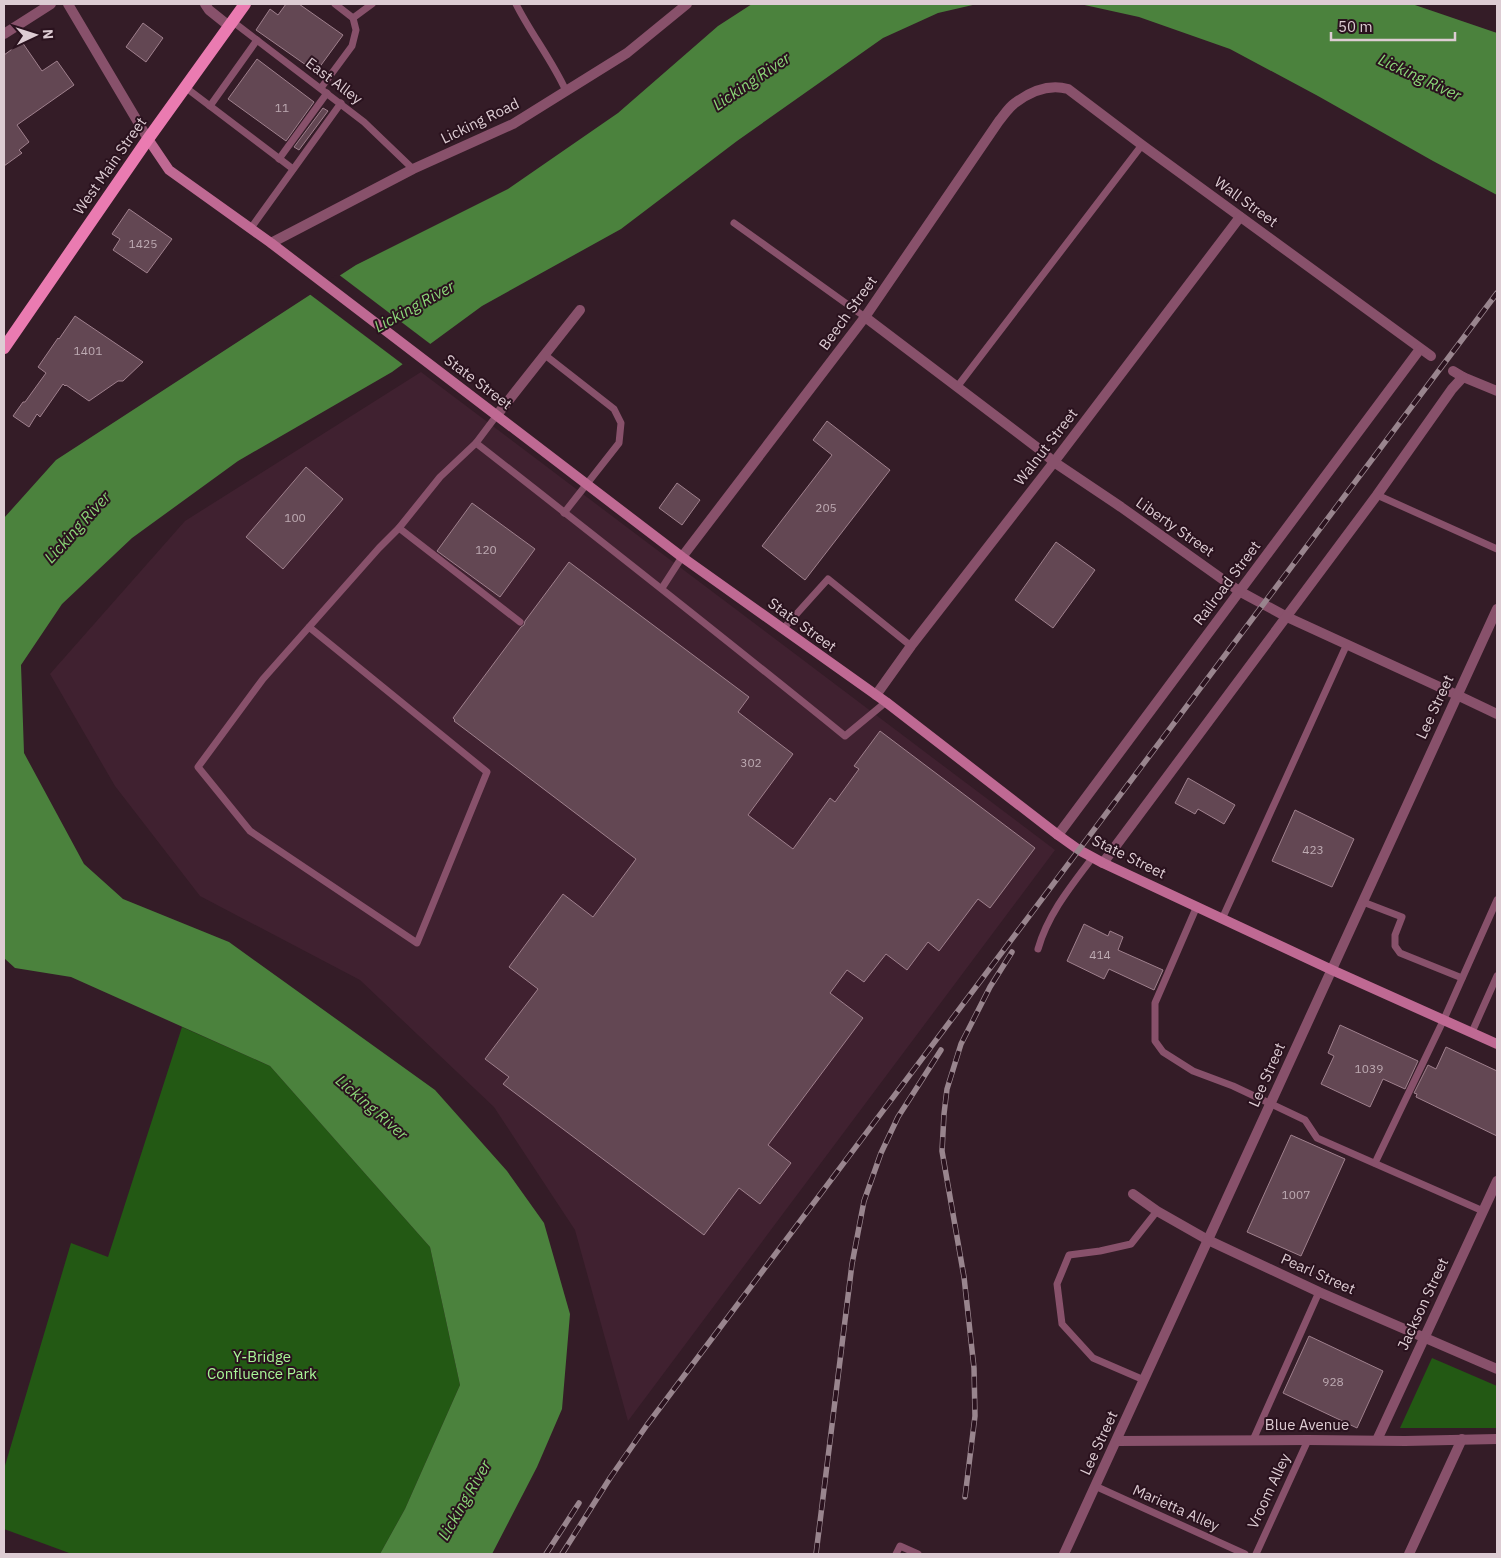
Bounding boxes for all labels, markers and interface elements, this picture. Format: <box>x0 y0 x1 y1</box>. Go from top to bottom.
north arrow <box>10 10 60 60</box>
scale bar <box>1331 10 1455 42</box>
text: 50 m <box>1338 17 1373 36</box>
text: N <box>39 28 57 40</box>
water label: Licking River <box>708 47 795 114</box>
water label: Licking River <box>1375 49 1466 105</box>
street label: East Alley <box>302 53 367 108</box>
street label: Licking Road <box>437 93 522 148</box>
house number: 11 <box>275 100 289 115</box>
street label: West Main Street <box>69 113 150 218</box>
street label: Wall Street <box>1211 172 1282 231</box>
house number: 1425 <box>129 236 157 251</box>
street label: Beech Street <box>814 272 881 353</box>
water label: Licking River <box>370 275 459 336</box>
house number: 1401 <box>74 343 102 358</box>
street label: State Street <box>441 350 516 413</box>
street label: Walnut Street <box>1010 404 1082 489</box>
water label: Licking River <box>40 486 115 567</box>
street label: Liberty Street <box>1132 493 1218 561</box>
house number: 205 <box>815 500 837 515</box>
house number: 100 <box>284 510 306 525</box>
street label: Railroad Street <box>1189 537 1264 629</box>
house number: 120 <box>475 542 497 557</box>
street label: State Street <box>764 593 840 656</box>
street label: Lee Street <box>1411 672 1458 742</box>
house number: 302 <box>740 755 762 770</box>
street label: State Street <box>1089 830 1169 883</box>
house number: 423 <box>1302 842 1324 857</box>
house number: 414 <box>1089 947 1111 962</box>
street label: Lee Street <box>1244 1040 1289 1110</box>
house number: 1039 <box>1355 1061 1383 1076</box>
water label: Licking River <box>332 1070 413 1145</box>
house number: 1007 <box>1282 1187 1310 1202</box>
street label: Pearl Street <box>1278 1249 1358 1298</box>
street label: Jackson Street <box>1393 1255 1452 1353</box>
park label: Y-Bridge Confluence Park <box>207 1347 317 1383</box>
house number: 928 <box>1322 1374 1344 1389</box>
street label: Lee Street <box>1075 1408 1122 1478</box>
street label: Blue Avenue <box>1265 1415 1349 1434</box>
street label: Vroom Alley <box>1243 1450 1295 1532</box>
water label: Licking River <box>433 1455 496 1544</box>
street label: Marietta Alley <box>1130 1480 1223 1535</box>

